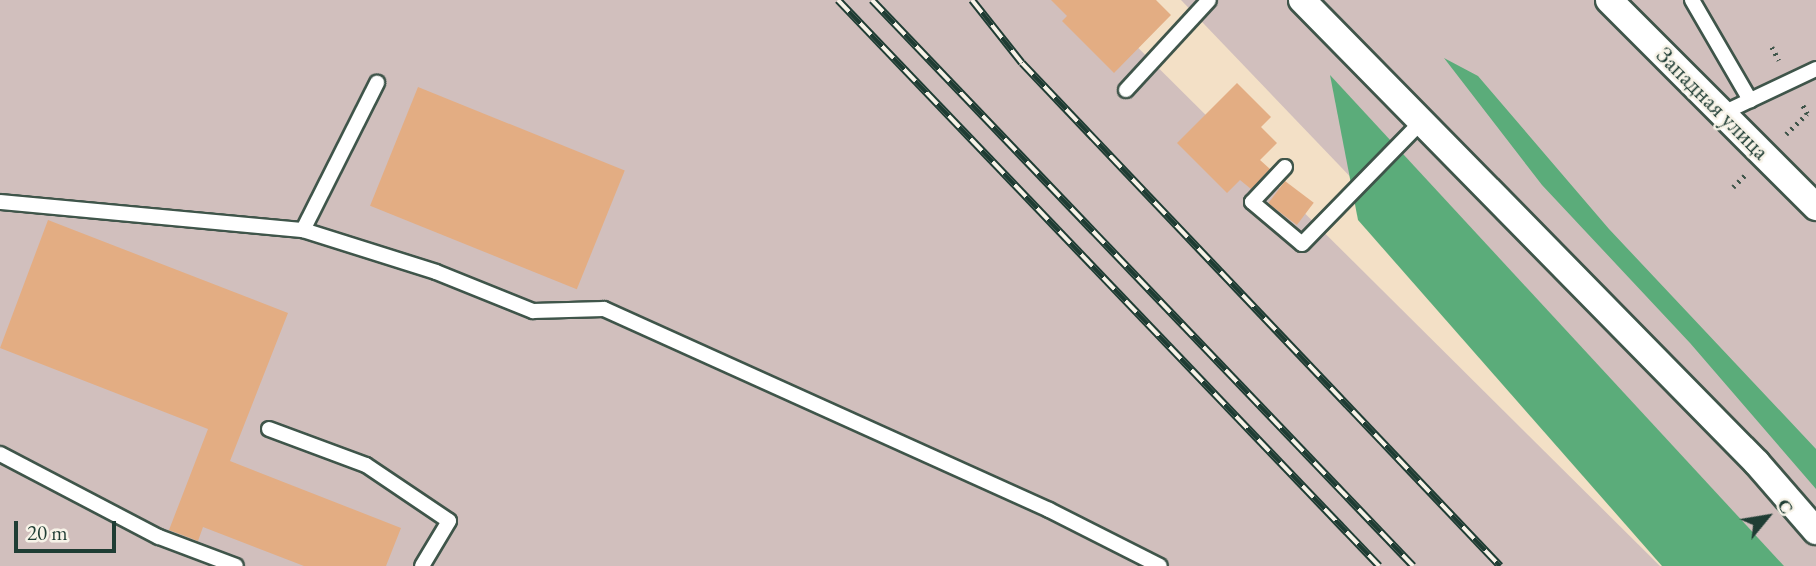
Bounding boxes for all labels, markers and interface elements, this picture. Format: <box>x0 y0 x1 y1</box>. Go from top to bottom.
street label: Западная улица <box>1650 40 1776 166</box>
north arrow <box>1732 482 1802 552</box>
text: С <box>1771 494 1800 518</box>
scale bar <box>18 506 119 550</box>
text: 20 m <box>27 519 68 546</box>

